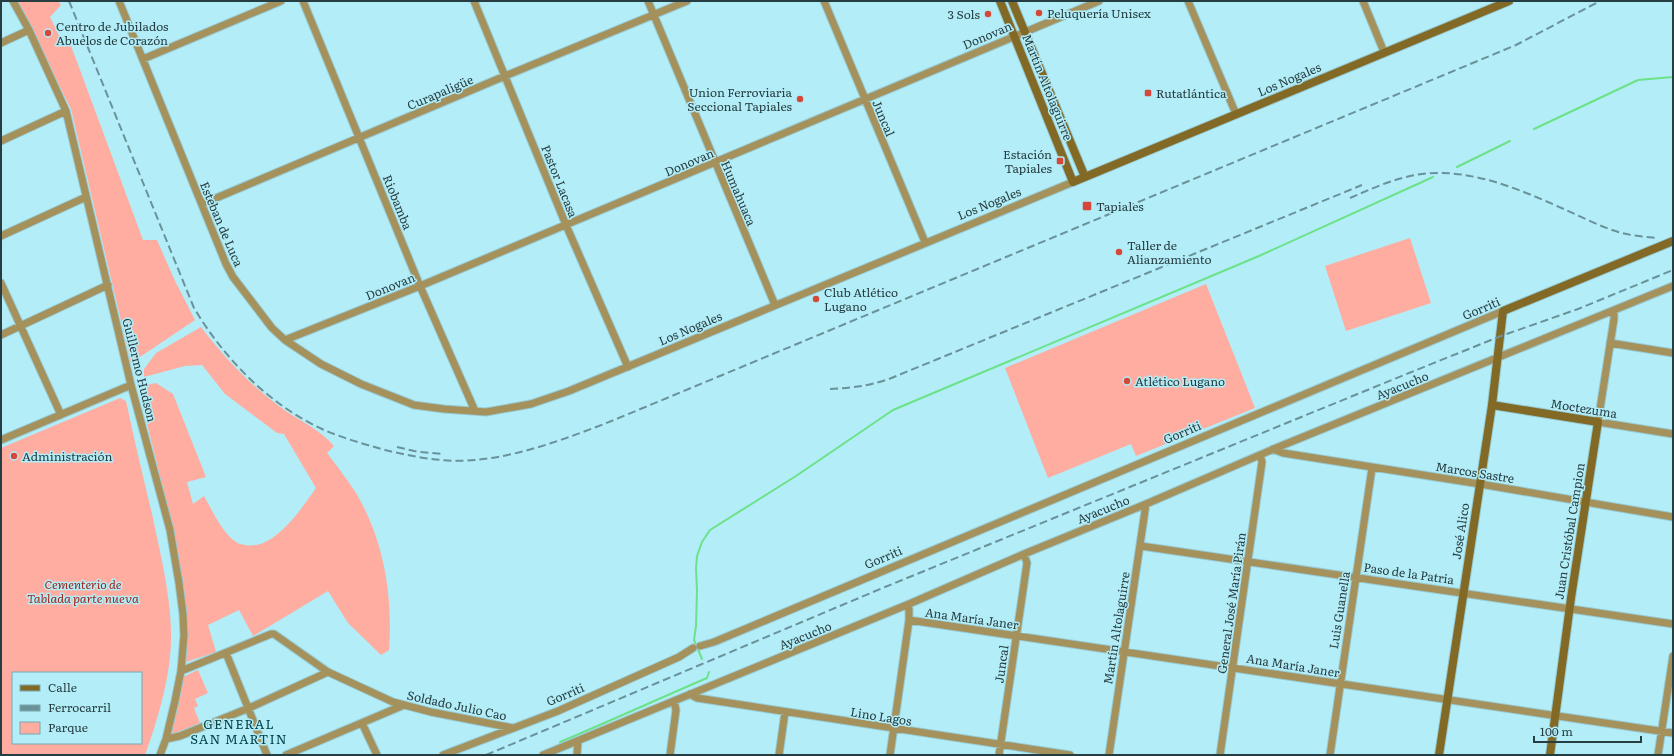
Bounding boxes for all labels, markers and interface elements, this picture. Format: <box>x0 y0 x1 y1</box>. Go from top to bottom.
place label: Peluquería Unisex <box>1047 4 1151 22</box>
place label: 3 Sols <box>948 5 981 23</box>
marker: Peluquería Unisex <box>1034 8 1044 18</box>
marker: 3 Sols <box>983 9 993 19</box>
place label: Centro de Jubilados Abuelos de Corazón <box>56 17 169 49</box>
street label: Donovan <box>960 17 1015 53</box>
marker: Centro de Jubilados Abuelos de Corazón <box>43 28 53 38</box>
street label: Martín Altolaguirre <box>1018 31 1078 143</box>
street label: Los Nogales <box>1255 57 1324 100</box>
street label: Curapaligüe <box>404 70 476 114</box>
place label: Union Ferroviaria Seccional Tapiales <box>687 83 793 115</box>
place label: Rutatlántica <box>1156 84 1227 102</box>
marker: Rutatlántica <box>1143 88 1153 98</box>
marker: Union Ferroviaria Seccional Tapiales <box>795 94 805 104</box>
street label: Juncal <box>868 97 900 139</box>
street label: Pastor Lacasa <box>537 142 583 221</box>
street label: Donovan <box>662 144 717 180</box>
place label: Estación Tapiales <box>1003 145 1053 177</box>
marker: Estación Tapiales <box>1055 156 1065 166</box>
street label: Humahuaca <box>717 157 761 229</box>
street label: Riobamba <box>379 172 417 233</box>
street label: Esteban de Luca <box>196 179 248 270</box>
street label: Los Nogales <box>954 182 1024 224</box>
place label: Tapiales <box>1096 197 1144 215</box>
marker: Tapiales <box>1081 200 1093 212</box>
place label: Taller de Alianzamiento <box>1127 236 1211 268</box>
marker: Taller de Alianzamiento <box>1114 247 1124 257</box>
street label: Donovan <box>363 268 418 304</box>
place label: Club Atlético Lugano <box>824 283 898 315</box>
street label: Gorriti <box>1459 292 1503 324</box>
marker: Club Atlético Lugano <box>811 294 821 304</box>
street label: Los Nogales <box>656 306 725 349</box>
street label: Guillermo Hudson <box>118 316 162 424</box>
street label: Ayacucho <box>1373 366 1431 404</box>
place label: Atlético Lugano <box>1135 372 1225 390</box>
marker: Atlético Lugano <box>1122 376 1132 386</box>
street label: Moctezuma <box>1549 394 1619 422</box>
street label: Gorriti <box>1160 416 1204 448</box>
place label: Administración <box>22 447 112 465</box>
marker: Administración <box>9 451 19 461</box>
street label: Marcos Sastre <box>1434 457 1516 487</box>
street label: Juan Cristóbal Campion <box>1549 461 1589 601</box>
street label: Ayacucho <box>1074 490 1132 528</box>
street label: José Alico <box>1447 501 1473 561</box>
street label: General José María Pirán <box>1212 531 1250 675</box>
street label: Gorriti <box>861 541 905 573</box>
street label: Paso de la Patria <box>1363 558 1456 588</box>
street label: Luis Guanella <box>1324 569 1354 650</box>
street label: Martín Altolaguirre <box>1098 570 1134 686</box>
park label: Cementerio de Tablada parte nueva <box>27 575 139 607</box>
street label: Ana María Janer <box>924 603 1020 634</box>
street label: Ayacucho <box>776 616 834 654</box>
street label: Juncal <box>989 644 1013 684</box>
street label: Ana María Janer <box>1245 649 1341 681</box>
legend <box>12 672 142 744</box>
text: Calle <box>48 678 77 696</box>
street label: Gorriti <box>543 678 587 710</box>
street label: Soldado Julio Cao <box>406 686 508 724</box>
text: Ferrocarril <box>48 698 111 716</box>
street label: Lino Lagos <box>849 702 913 730</box>
district label: GENERAL SAN MARTIN <box>190 714 288 748</box>
text: Parque <box>48 718 88 736</box>
scale bar <box>1534 718 1641 744</box>
text: 100 m <box>1540 722 1573 740</box>

